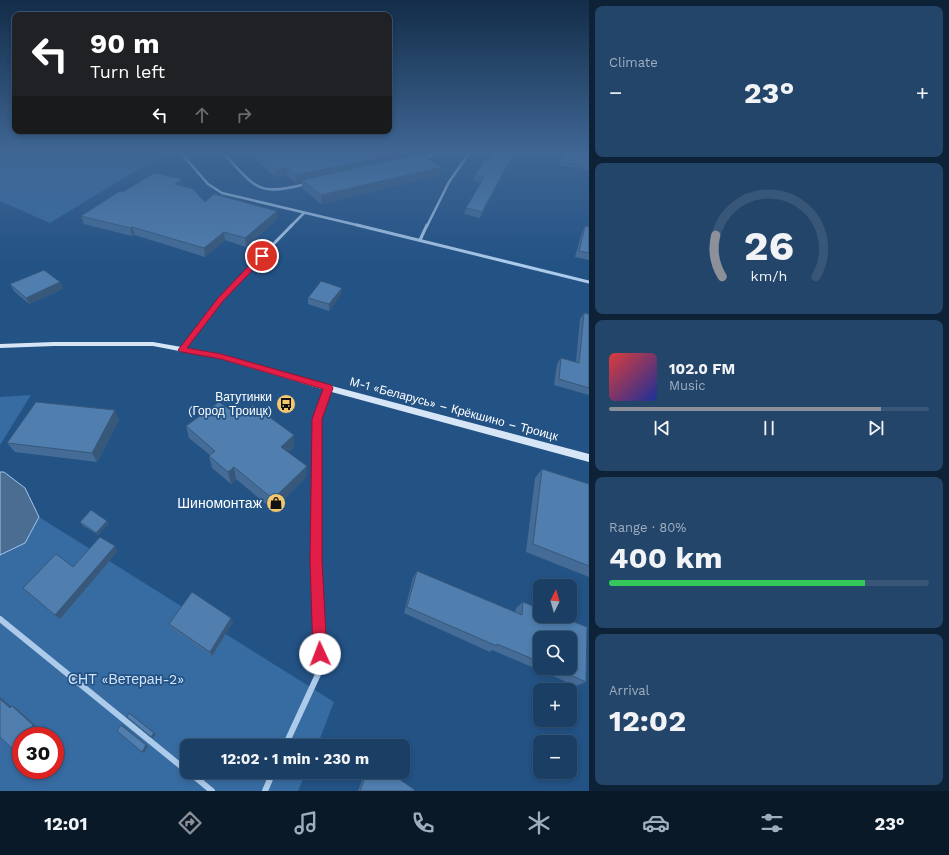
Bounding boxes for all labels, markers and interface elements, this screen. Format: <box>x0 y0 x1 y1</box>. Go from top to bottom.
text: 90 m <box>90 27 160 60</box>
icon: left <box>24 28 76 80</box>
text: Climate <box>609 55 658 70</box>
text: Turn left <box>90 61 165 82</box>
text: 23° <box>744 75 794 110</box>
text: − <box>609 80 622 105</box>
text: + <box>916 80 929 105</box>
icon: left <box>149 104 171 126</box>
icon: ahead <box>191 104 213 126</box>
icon: right <box>233 104 255 126</box>
text: 26 <box>744 220 794 269</box>
pin <box>245 239 279 273</box>
icon: arrive <box>251 245 273 267</box>
text: km/h <box>751 267 787 283</box>
text: 102.0 FM <box>669 360 735 378</box>
street label: М-1 «Беларусь» – Крёкшино – Троицк <box>348 374 560 444</box>
text: Music <box>669 378 706 393</box>
place label: Ватутинки (Город Троицк) <box>188 390 272 418</box>
bus stop icon: Ватутинки (Город Троицк) <box>275 393 297 415</box>
icon: previous <box>651 417 673 439</box>
icon: pause <box>758 417 780 439</box>
icon: next <box>865 417 887 439</box>
shop icon: Шиномонтаж <box>265 492 287 514</box>
place label: Шиномонтаж <box>177 495 263 511</box>
text: Range · 80% <box>609 520 687 535</box>
text: 400 km <box>609 540 723 575</box>
north arrow <box>533 579 577 623</box>
map controls <box>533 579 577 779</box>
button: search <box>533 631 577 675</box>
position arrow <box>299 633 341 675</box>
park label: СНТ «Ветеран-2» <box>68 671 184 687</box>
button: + <box>533 683 577 727</box>
text: Arrival <box>609 683 650 698</box>
text: 12:02 <box>609 703 686 738</box>
speed limit sign: 30 <box>12 727 64 779</box>
button: − <box>533 735 577 779</box>
text: 12:02 · 1 min · 230 m <box>221 750 369 768</box>
icon: directions <box>176 809 204 837</box>
icon: music <box>292 809 320 837</box>
icon: phone <box>409 809 437 837</box>
icon: climate <box>525 809 553 837</box>
icon: car <box>642 809 670 837</box>
icon: filters <box>758 809 786 837</box>
text: 12:01 <box>44 813 87 834</box>
text: 23° <box>874 813 905 834</box>

